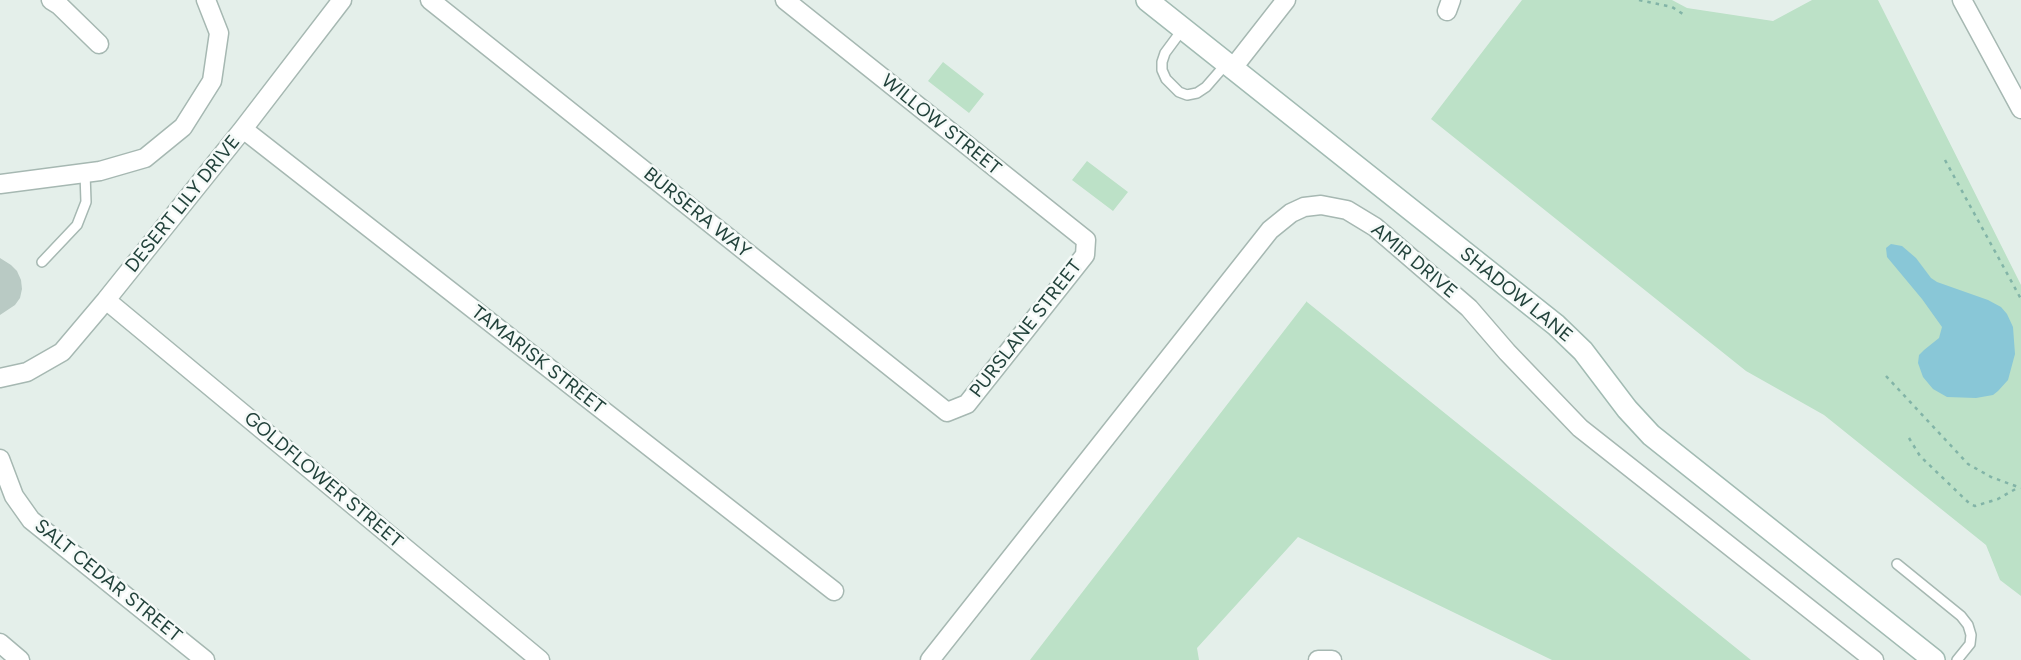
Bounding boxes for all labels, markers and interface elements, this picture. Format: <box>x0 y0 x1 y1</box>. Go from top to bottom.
street label: WILLOW STREET <box>877 70 1005 180</box>
street label: DESERT LILY DRIVE <box>121 131 245 277</box>
street label: BURSERA WAY <box>639 163 755 263</box>
street label: AMIR DRIVE <box>1366 218 1462 304</box>
street label: SHADOW LANE <box>1455 243 1577 347</box>
street label: PURSLANE STREET <box>965 256 1087 402</box>
street label: TAMARISK STREET <box>467 301 609 419</box>
street label: GOLDFLOWER STREET <box>239 407 407 553</box>
street label: SALT CEDAR STREET <box>30 515 186 647</box>

